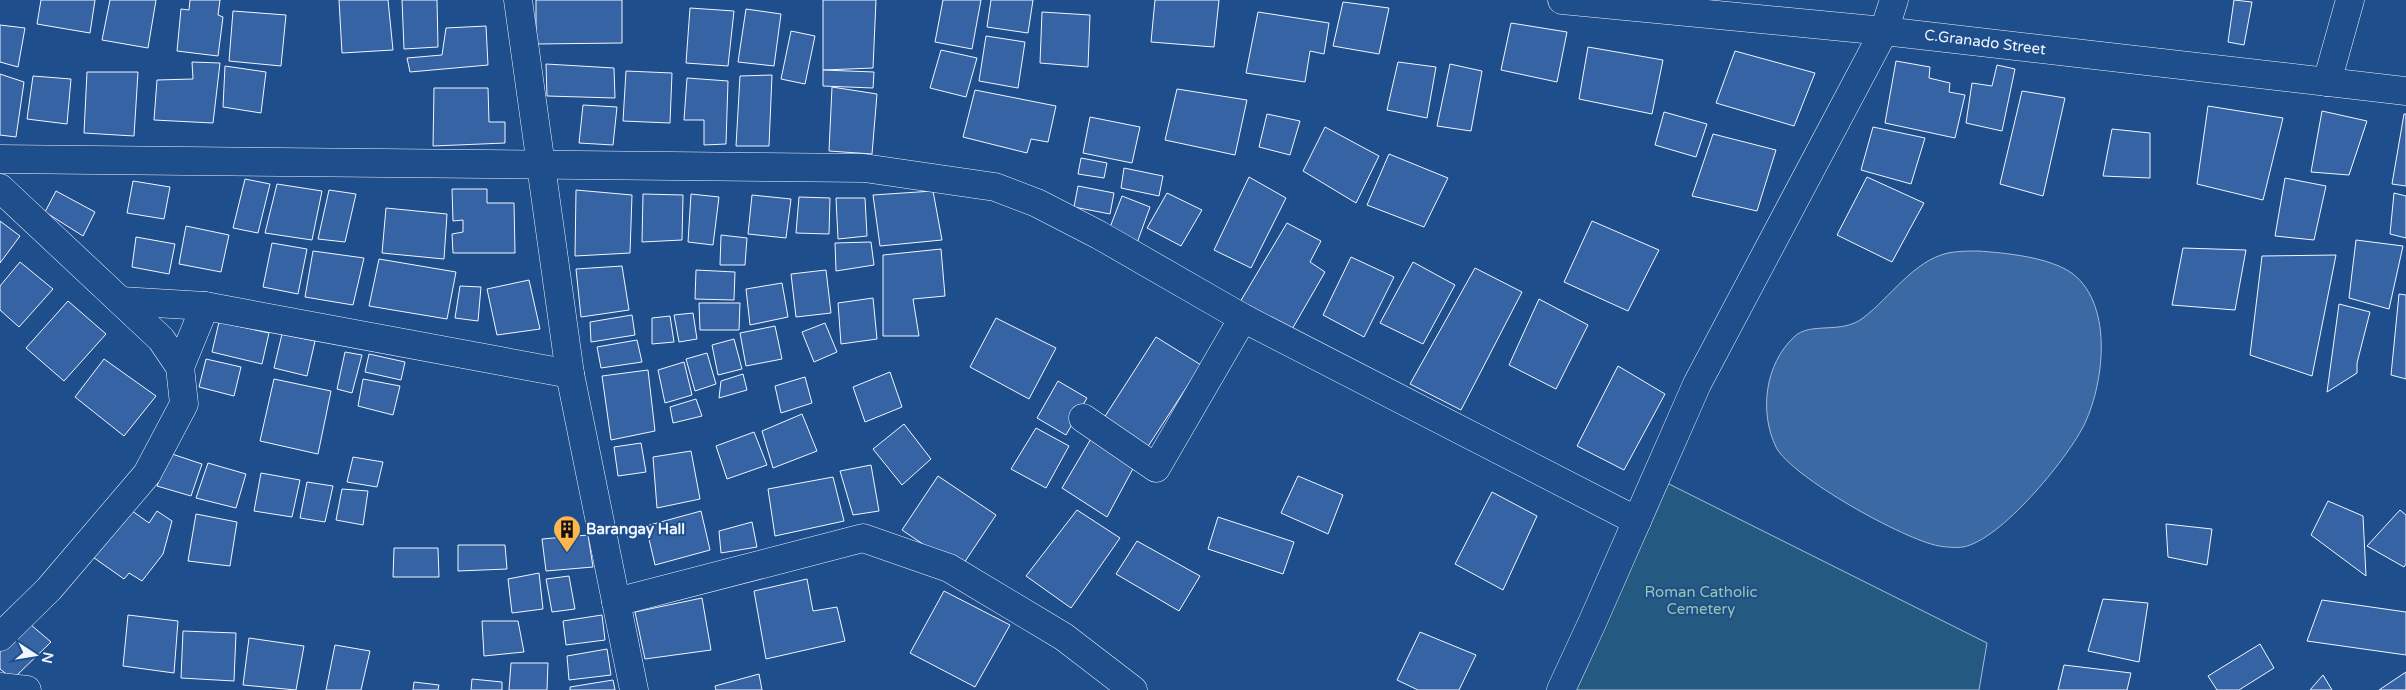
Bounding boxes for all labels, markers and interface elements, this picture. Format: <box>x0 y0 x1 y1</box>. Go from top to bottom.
street label: C.Granado Street <box>1923 26 2047 58</box>
building icon: Barangay Hall <box>552 514 582 553</box>
place label: Barangay Hall <box>586 520 685 539</box>
park label: Roman Catholic Cemetery <box>1644 583 1758 618</box>
north arrow <box>10 630 60 680</box>
text: N <box>38 650 57 665</box>

